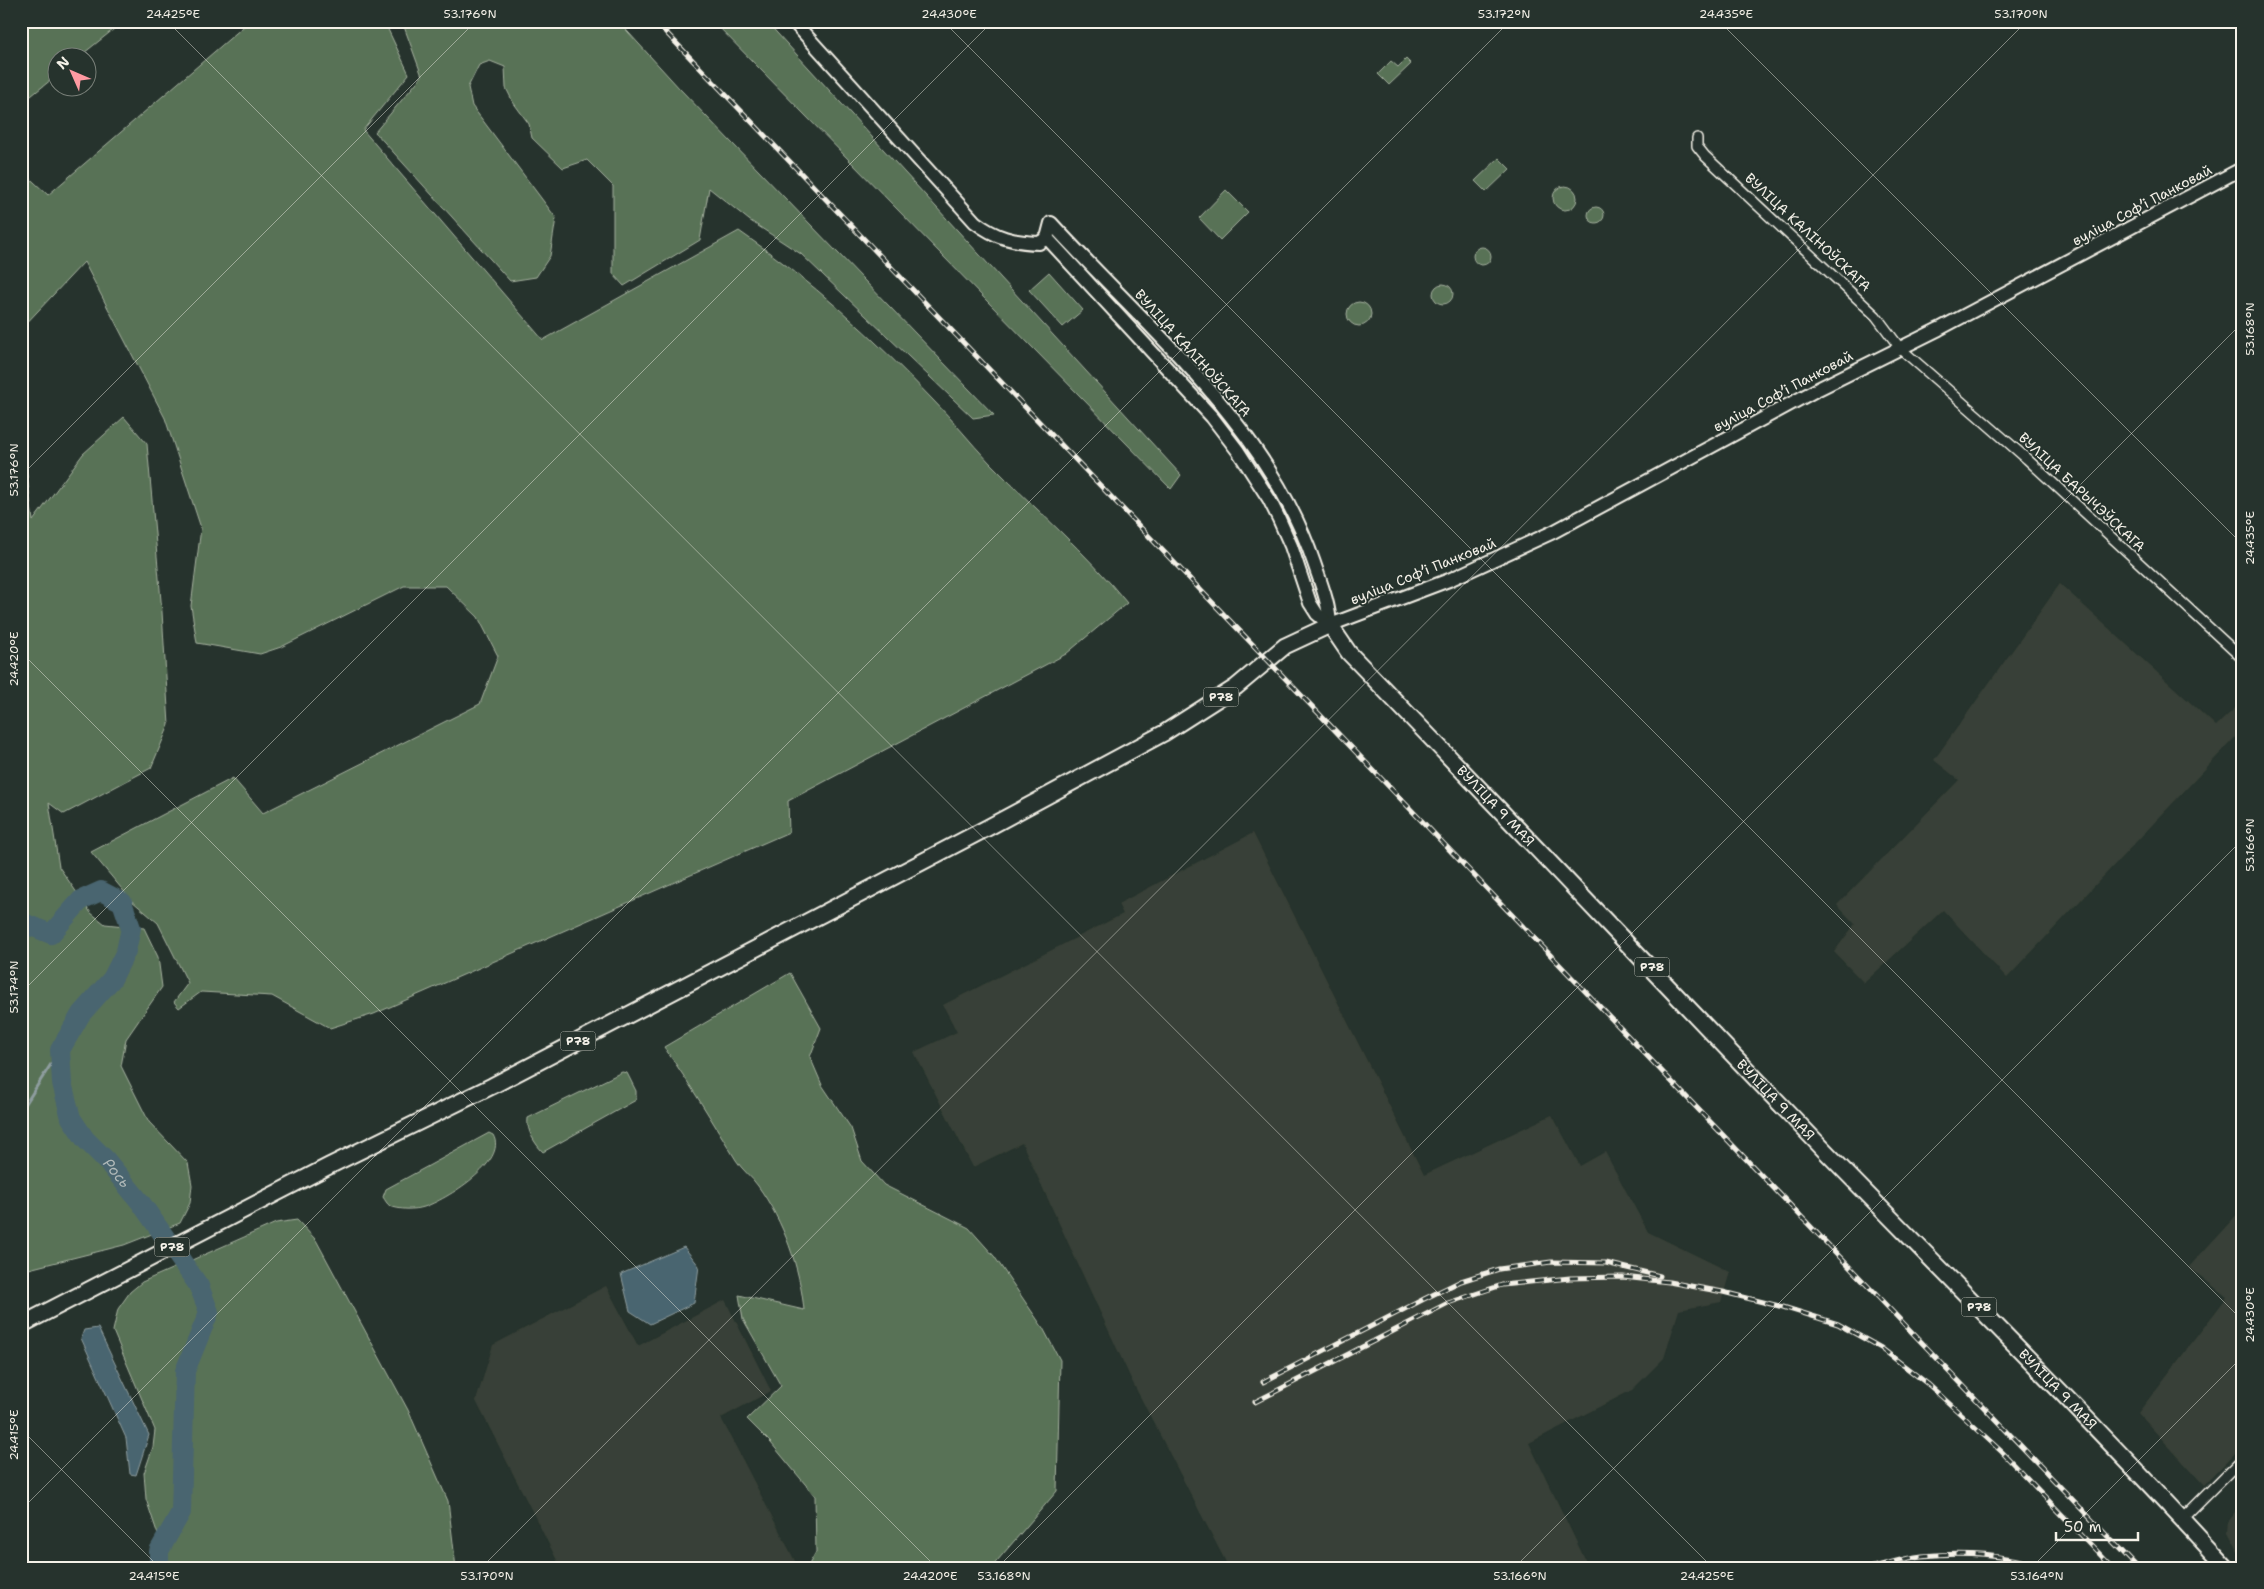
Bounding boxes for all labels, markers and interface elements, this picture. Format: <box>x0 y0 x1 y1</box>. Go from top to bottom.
text: 24.425°E <box>146 6 200 22</box>
text: 53.176°N <box>443 6 497 22</box>
text: 24.430°E <box>921 6 977 22</box>
text: 53.172°N <box>1478 6 1530 22</box>
text: 24.435°E <box>1699 6 1753 22</box>
text: 53.170°N <box>1994 6 2048 22</box>
north arrow <box>48 48 98 98</box>
text: N <box>53 53 73 73</box>
street label: вуліца Софʼі Панковай <box>2069 160 2215 250</box>
street label: ВУЛІЦА КАЛІНОЎСКАГА <box>1741 169 1875 295</box>
street label: ВУЛІЦА КАЛІНОЎСКАГА <box>1131 285 1255 421</box>
text: 53.168°N <box>2242 302 2258 356</box>
street label: вуліца Софʼі Панковай <box>1710 346 1856 436</box>
street label: ВУЛІЦА БАРЫЧЭЎСКАГА <box>2015 429 2149 555</box>
text: 53.176°N <box>6 443 22 497</box>
text: 24.435°E <box>2242 511 2258 565</box>
street label: вуліца Софʼі Панковай <box>1347 533 1499 609</box>
text: 24.420°E <box>6 631 22 687</box>
road number: Р78 <box>1204 688 1238 706</box>
street label: ВУЛІЦА 9 МАЯ <box>1453 761 1539 850</box>
text: 53.166°N <box>2242 818 2258 872</box>
road number: Р78 <box>1634 958 1670 976</box>
text: 53.174°N <box>6 960 22 1014</box>
road number: Р78 <box>560 1032 596 1050</box>
street label: ВУЛІЦА 9 МАЯ <box>1733 1055 1819 1144</box>
water label: Рось <box>98 1154 135 1192</box>
road number: Р78 <box>154 1238 190 1256</box>
text: 24.430°E <box>2242 1287 2258 1343</box>
road number: Р78 <box>1962 1298 1996 1316</box>
street label: ВУЛІЦА 9 МАЯ <box>2015 1345 2101 1433</box>
text: 24.415°E <box>6 1409 22 1461</box>
scale bar <box>2056 1509 2139 1541</box>
text: 50 m <box>2064 1517 2102 1537</box>
text: 24.415°E <box>128 1568 180 1584</box>
text: 53.170°N <box>460 1568 514 1584</box>
text: 24.420°E <box>902 1568 958 1584</box>
text: 53.168°N <box>977 1568 1031 1584</box>
text: 53.166°N <box>1493 1568 1547 1584</box>
text: 24.425°E <box>1680 1568 1734 1584</box>
text: 53.164°N <box>2010 1568 2064 1584</box>

